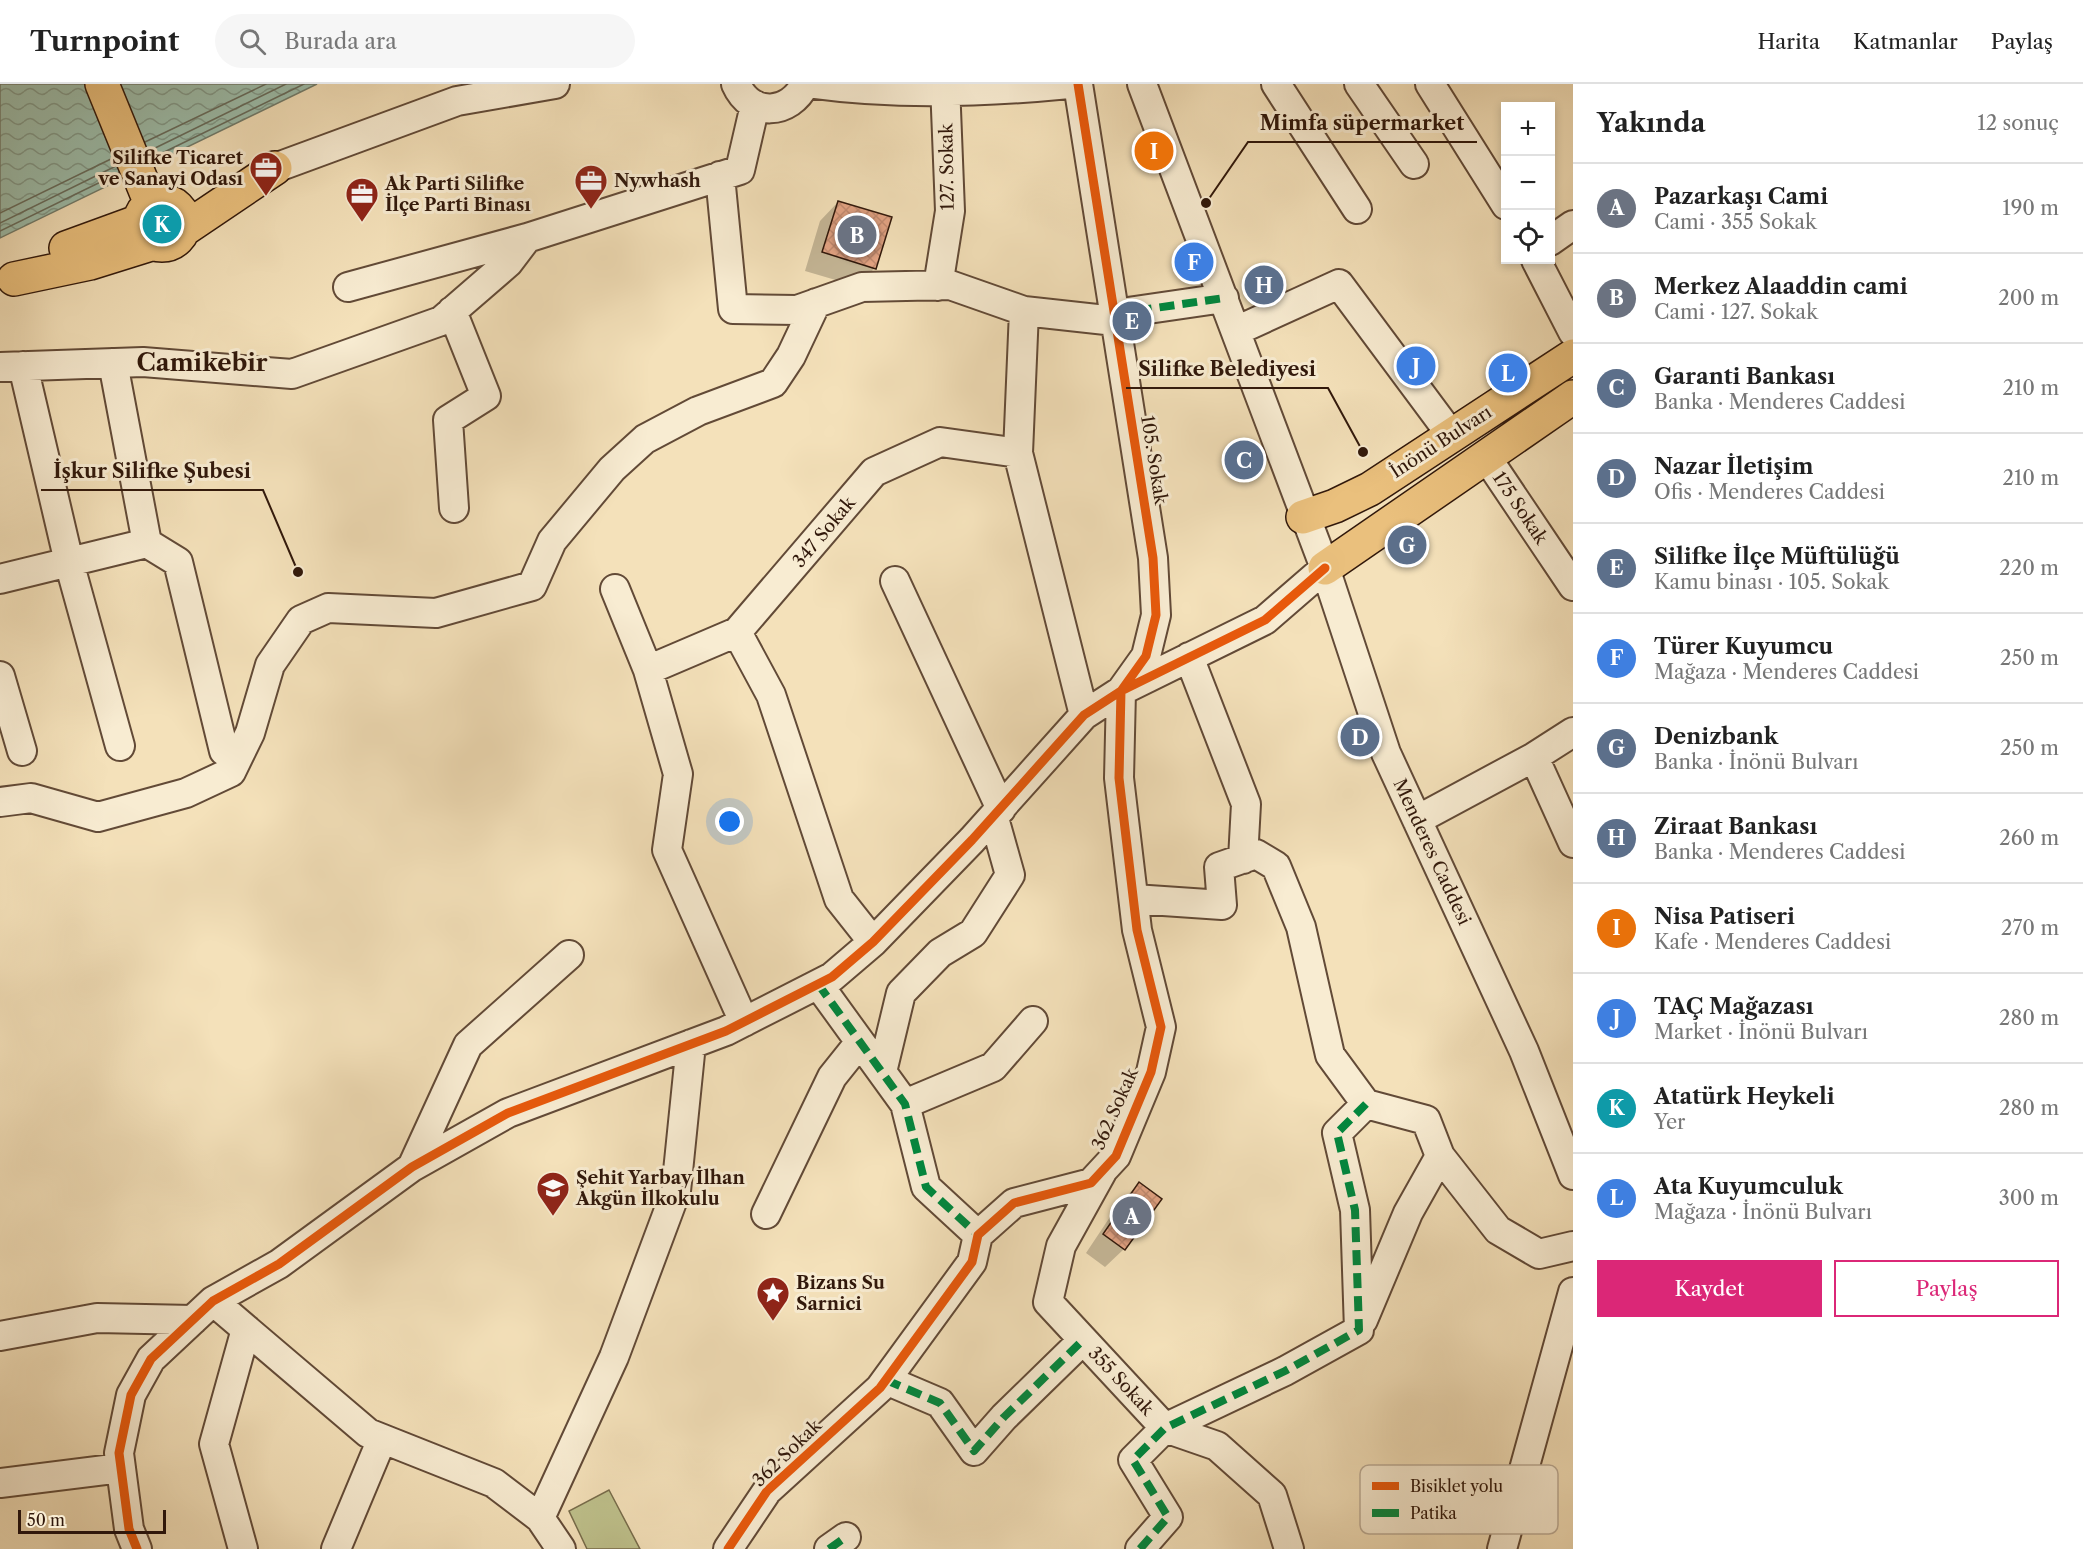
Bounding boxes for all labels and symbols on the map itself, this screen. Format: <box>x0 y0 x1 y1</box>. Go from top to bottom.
callout: Mimfa süpermarket <box>1248 104 1477 142</box>
text: Mimfa süpermarket <box>1260 111 1464 135</box>
street label: 127. Sokak <box>935 122 959 211</box>
pin: I <box>1134 128 1174 174</box>
place label: Silifke Ticaret ve Sanayi Odası <box>97 147 244 190</box>
office icon: Silifke Ticaret ve Sanayi Odası <box>248 150 284 197</box>
office icon: Nywhash <box>573 163 609 210</box>
place label: Nywhash <box>614 170 701 192</box>
place label: Ak Parti Silifke İlçe Parti Binası <box>384 173 531 216</box>
office icon: Ak Parti Silifke İlçe Parti Binası <box>344 176 380 223</box>
pin: K <box>142 202 182 246</box>
pin: B <box>838 212 876 258</box>
pin: F <box>1174 240 1214 285</box>
pin: H <box>1244 262 1284 308</box>
pin: E <box>1112 298 1152 344</box>
pin: J <box>1396 344 1436 388</box>
district label: Camikebir <box>136 348 268 377</box>
callout: Silifke Belediyesi <box>1126 350 1328 388</box>
pin: L <box>1488 350 1528 396</box>
text: Silifke Belediyesi <box>1138 357 1316 381</box>
street label: İnönü Bulvarı <box>1386 400 1496 483</box>
street label: 105. Sokak <box>1136 414 1172 508</box>
pin: C <box>1224 438 1264 482</box>
callout: İşkur Silifke Şubesi <box>41 452 263 490</box>
text: İşkur Silifke Şubesi <box>53 458 251 483</box>
street label: 175 Sokak <box>1488 468 1553 550</box>
street label: 347 Sokak <box>788 491 861 572</box>
pin: G <box>1388 522 1426 568</box>
pin: D <box>1340 714 1380 760</box>
street label: Menderes Caddesi <box>1388 775 1476 929</box>
your location <box>715 807 744 836</box>
street label: 362 Sokak <box>1087 1063 1143 1153</box>
place label: Şehit Yarbay İlhan Akgün İlkokulu <box>575 1166 745 1210</box>
school or university icon: Şehit Yarbay İlhan Akgün İlkokulu <box>535 1170 571 1217</box>
pin: A <box>1112 1194 1152 1238</box>
place label: Bizans Su Sarnici <box>796 1272 885 1315</box>
place icon: Bizans Su Sarnici <box>755 1275 791 1322</box>
street label: 355 Sokak <box>1084 1342 1159 1421</box>
street label: 362 Sokak <box>748 1414 827 1491</box>
legend <box>1360 1465 1558 1534</box>
text: Bisiklet yolu <box>1410 1476 1503 1496</box>
text: Patika <box>1410 1503 1457 1523</box>
scale bar <box>18 1507 166 1534</box>

